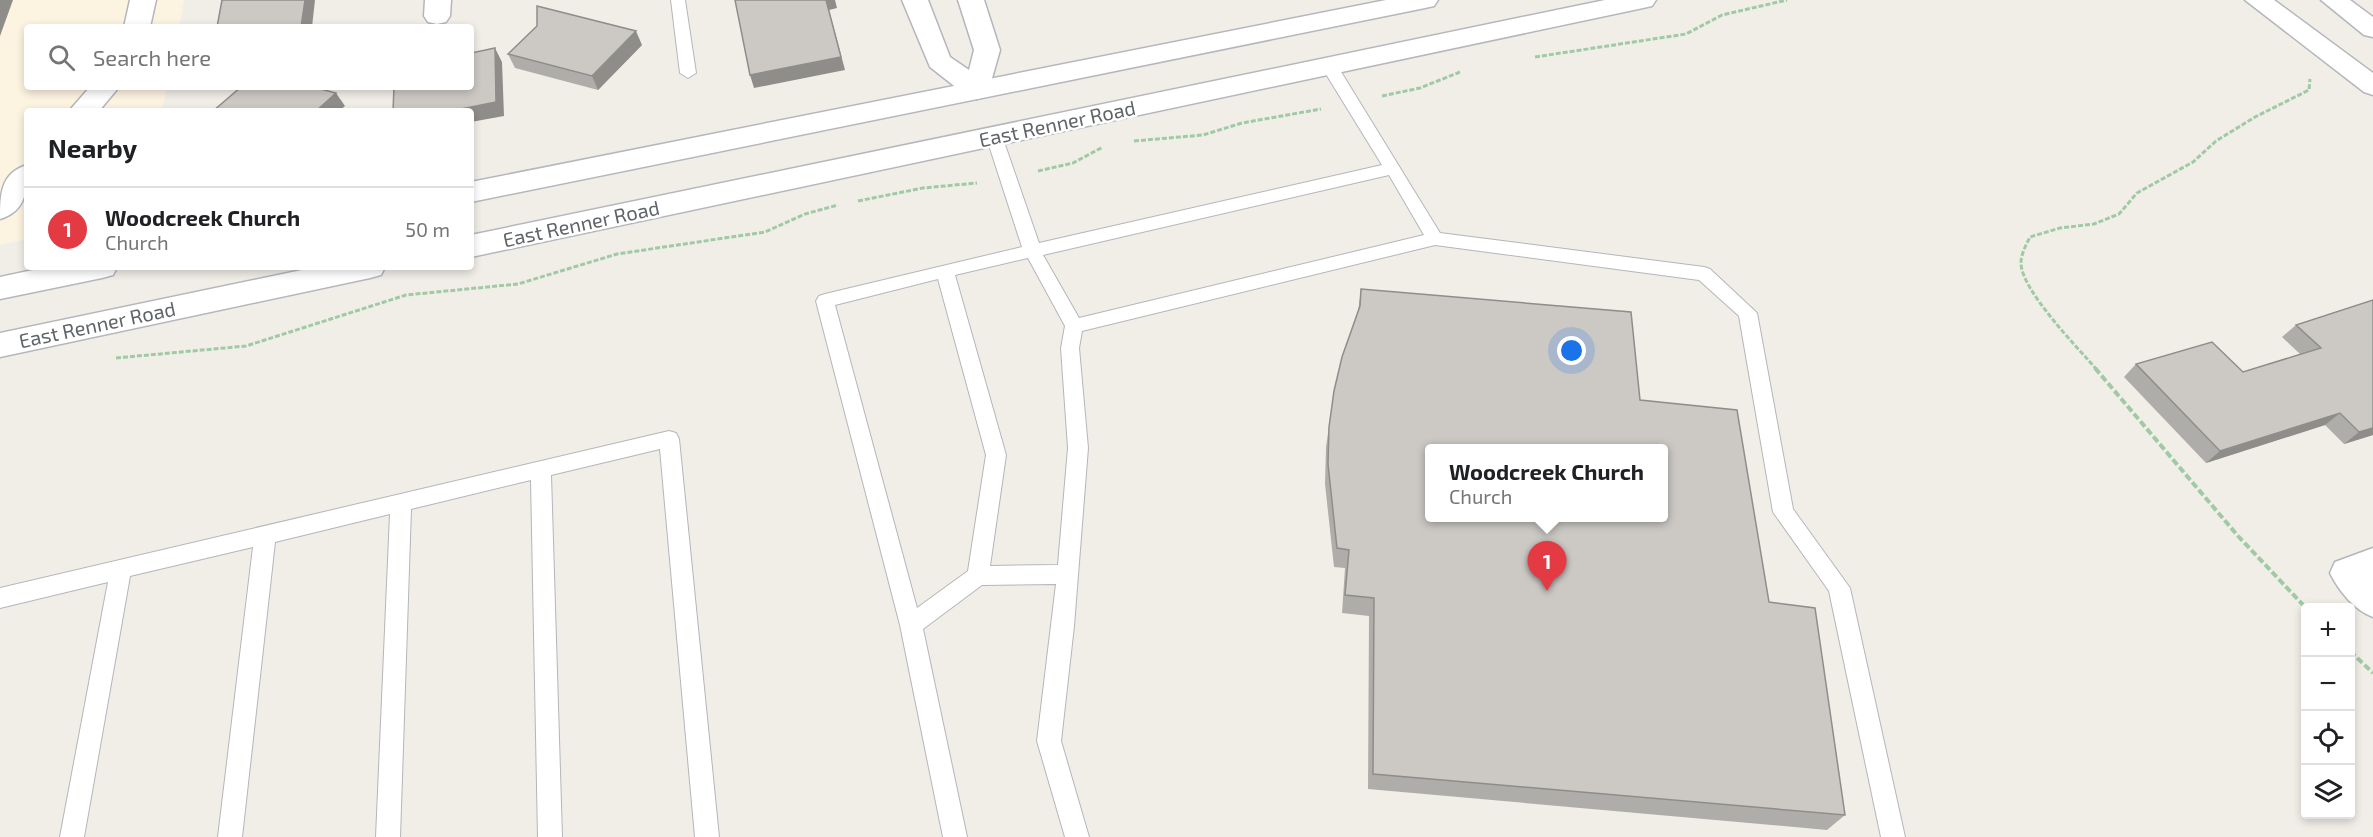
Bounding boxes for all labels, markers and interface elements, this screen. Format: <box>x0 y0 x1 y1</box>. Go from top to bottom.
search box <box>24 24 474 90</box>
icon: search <box>45 41 78 74</box>
text: Search here <box>93 44 211 70</box>
street label: East Renner Road <box>976 95 1138 151</box>
text: Nearby <box>48 132 137 163</box>
street label: East Renner Road <box>500 195 662 251</box>
text: Woodcreek Church <box>105 204 300 230</box>
text: 1 <box>63 217 72 241</box>
text: 50 m <box>405 217 450 241</box>
text: Church <box>105 230 169 254</box>
street label: East Renner Road <box>16 296 178 352</box>
your location <box>1557 336 1586 365</box>
popup <box>1425 444 1668 522</box>
text: Woodcreek Church <box>1449 458 1644 484</box>
text: Church <box>1449 484 1512 508</box>
pin: 1 <box>1528 542 1566 591</box>
map controls <box>2301 603 2355 819</box>
button: + <box>2301 603 2355 657</box>
button: − <box>2301 657 2355 711</box>
button: locate <box>2301 711 2355 765</box>
button: layers <box>2301 765 2355 819</box>

